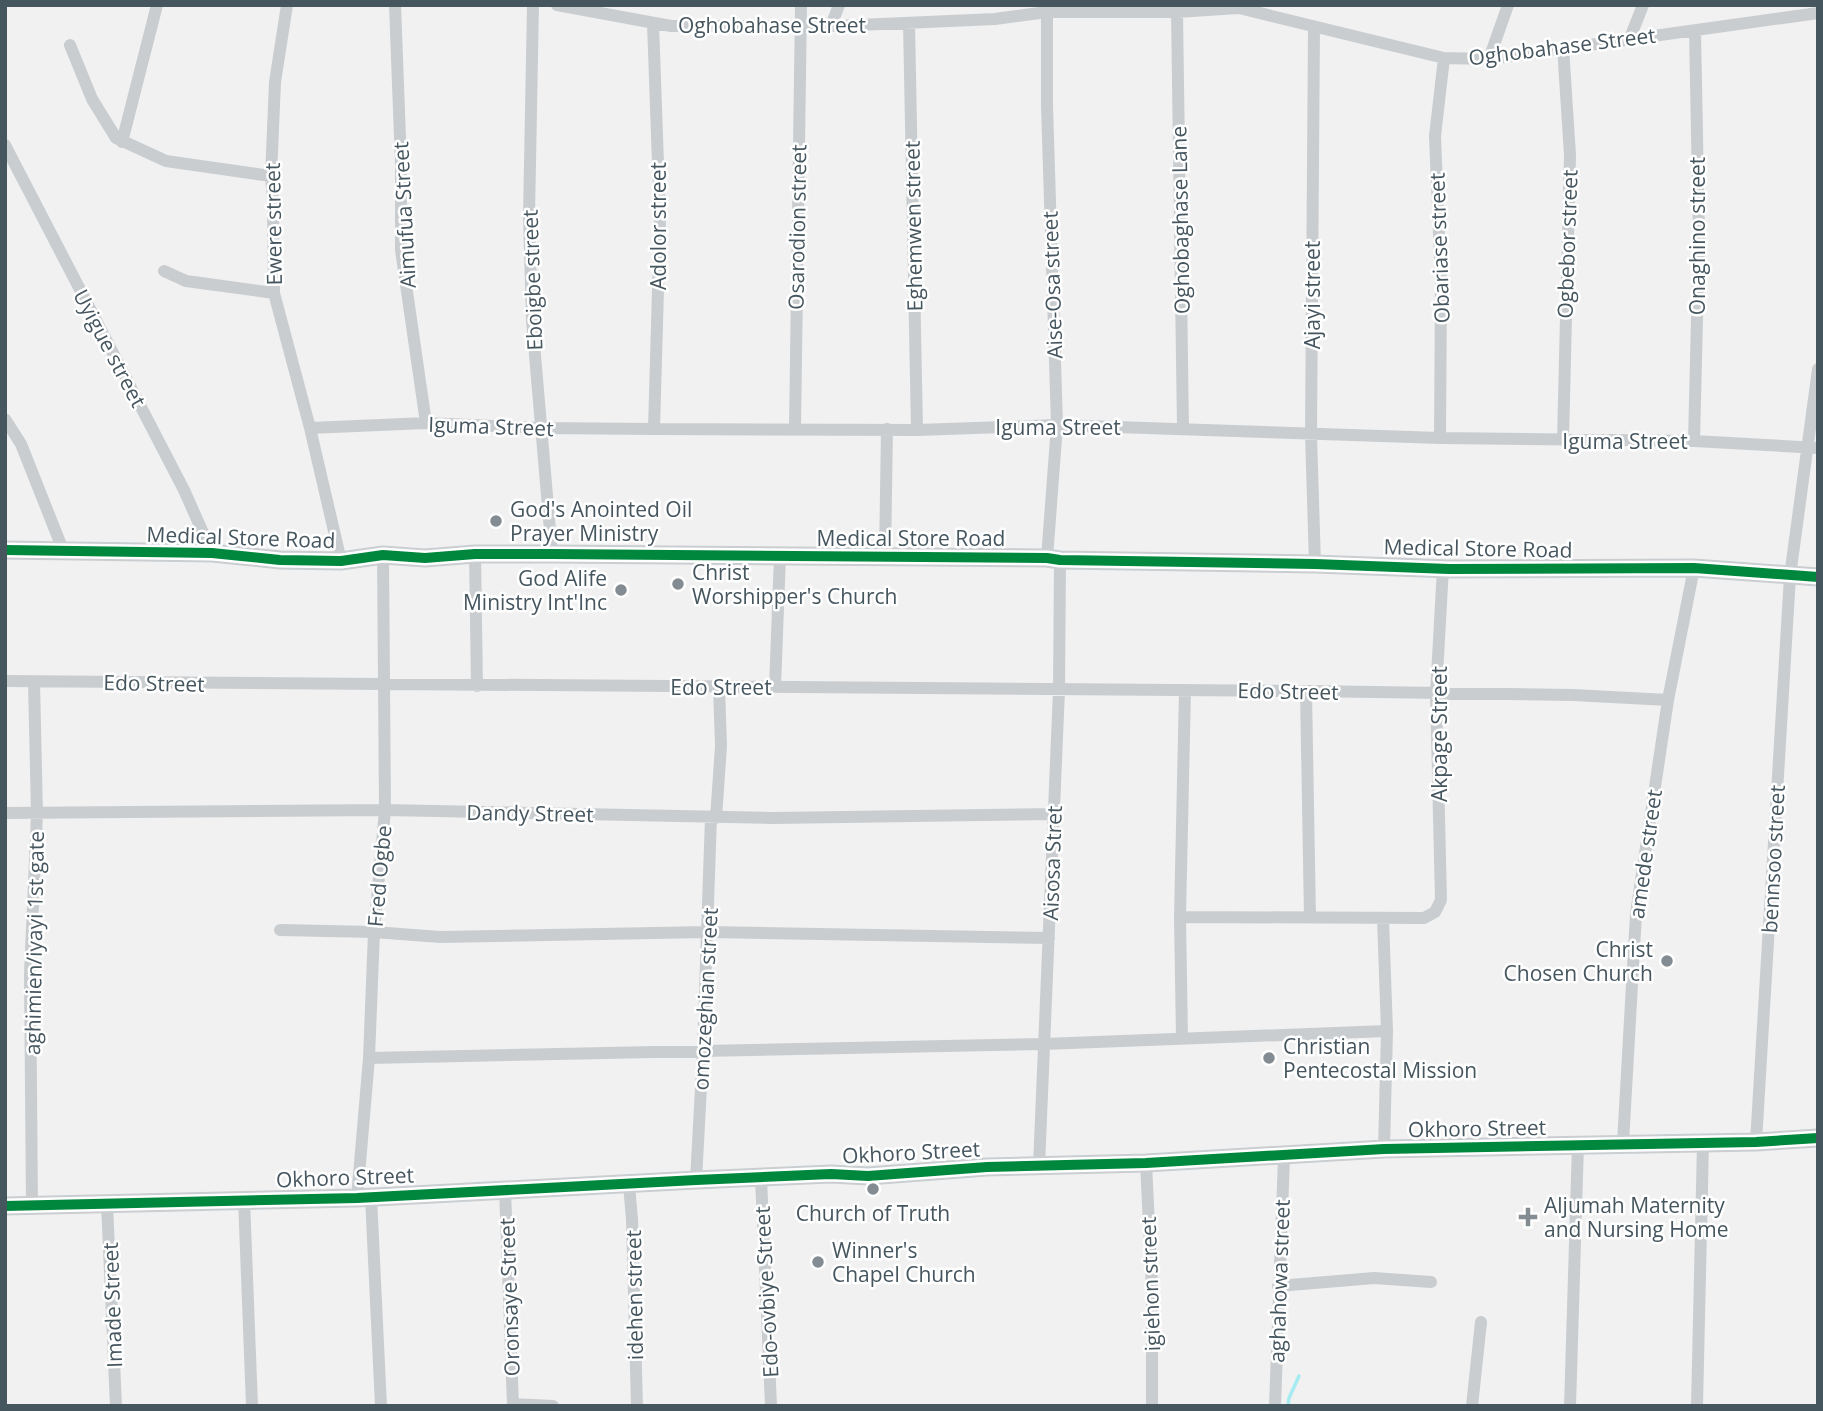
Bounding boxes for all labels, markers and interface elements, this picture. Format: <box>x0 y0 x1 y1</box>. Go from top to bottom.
street label: Oghobahase Street <box>678 11 866 39</box>
street label: Oghobahase Street <box>1467 21 1657 71</box>
street label: Oghobaghase Lane <box>1164 126 1196 314</box>
street label: Eghemwen street <box>898 140 928 312</box>
street label: Aimufua Street <box>386 141 422 289</box>
street label: Osarodion street <box>782 144 812 310</box>
street label: Onaghino street <box>1683 157 1711 315</box>
street label: Ewere street <box>258 162 288 286</box>
street label: Adolor street <box>644 162 672 290</box>
street label: Ogbebor street <box>1550 169 1584 319</box>
street label: Obariase street <box>1422 172 1456 324</box>
street label: Eboigbe street <box>516 209 548 351</box>
street label: Aise-Osa street <box>1035 211 1069 359</box>
street label: Ajayi street <box>1298 241 1326 349</box>
street label: Uyigue street <box>67 284 153 412</box>
street label: Iguma Street <box>428 410 554 442</box>
street label: Iguma Street <box>995 413 1121 441</box>
street label: Iguma Street <box>1562 427 1688 455</box>
place label: God's Anointed Oil Prayer Ministry <box>510 495 692 547</box>
marker: God's Anointed Oil Prayer Ministry <box>488 513 504 529</box>
street label: Medical Store Road <box>146 520 336 554</box>
street label: Medical Store Road <box>817 524 1005 552</box>
street label: Medical Store Road <box>1383 532 1573 564</box>
place label: Christ Worshipper's Church <box>692 558 897 610</box>
place label: God Alife Ministry Int'Inc <box>463 564 607 616</box>
marker: Christ Worshipper's Church <box>670 576 686 592</box>
marker: God Alife Ministry Int'Inc <box>613 582 629 598</box>
street label: Akpage Street <box>1425 666 1453 802</box>
street label: Edo Street <box>103 668 205 698</box>
street label: Edo Street <box>670 673 772 701</box>
street label: Edo Street <box>1237 676 1339 706</box>
street label: bennsoo street <box>1755 784 1791 934</box>
street label: amede street <box>1622 788 1668 920</box>
street label: Dandy Street <box>466 798 594 828</box>
street label: Aisosa Stret <box>1036 805 1068 921</box>
street label: Fred Ogbe <box>361 824 397 928</box>
street label: aghimien/iyayi 1st gate <box>18 831 50 1055</box>
street label: omozeghian street <box>686 907 724 1091</box>
place label: Christ Chosen Church <box>1504 935 1653 987</box>
marker: Christ Chosen Church <box>1659 953 1675 969</box>
place label: Christian Pentecostal Mission <box>1283 1032 1477 1084</box>
marker: Christian Pentecostal Mission <box>1261 1050 1277 1066</box>
street label: Okhoro Street <box>1408 1113 1546 1143</box>
street label: Okhoro Street <box>841 1134 981 1170</box>
street label: Okhoro Street <box>275 1161 415 1193</box>
marker: Church of Truth <box>865 1181 881 1197</box>
place label: Aljumah Maternity and Nursing Home <box>1544 1191 1729 1243</box>
place label: Church of Truth <box>796 1199 950 1227</box>
street label: aghahowa street <box>1262 1199 1296 1363</box>
street label: Edo-ovbiye Street <box>748 1206 784 1378</box>
marker: Aljumah Maternity and Nursing Home <box>1518 1207 1538 1227</box>
street label: igiehon street <box>1134 1216 1166 1352</box>
street label: Oronsaye Street <box>492 1217 526 1377</box>
street label: idehen street <box>619 1230 649 1360</box>
place label: Winner's Chapel Church <box>832 1236 976 1288</box>
street label: Imade Street <box>96 1242 128 1368</box>
marker: Winner's Chapel Church <box>810 1254 826 1270</box>

